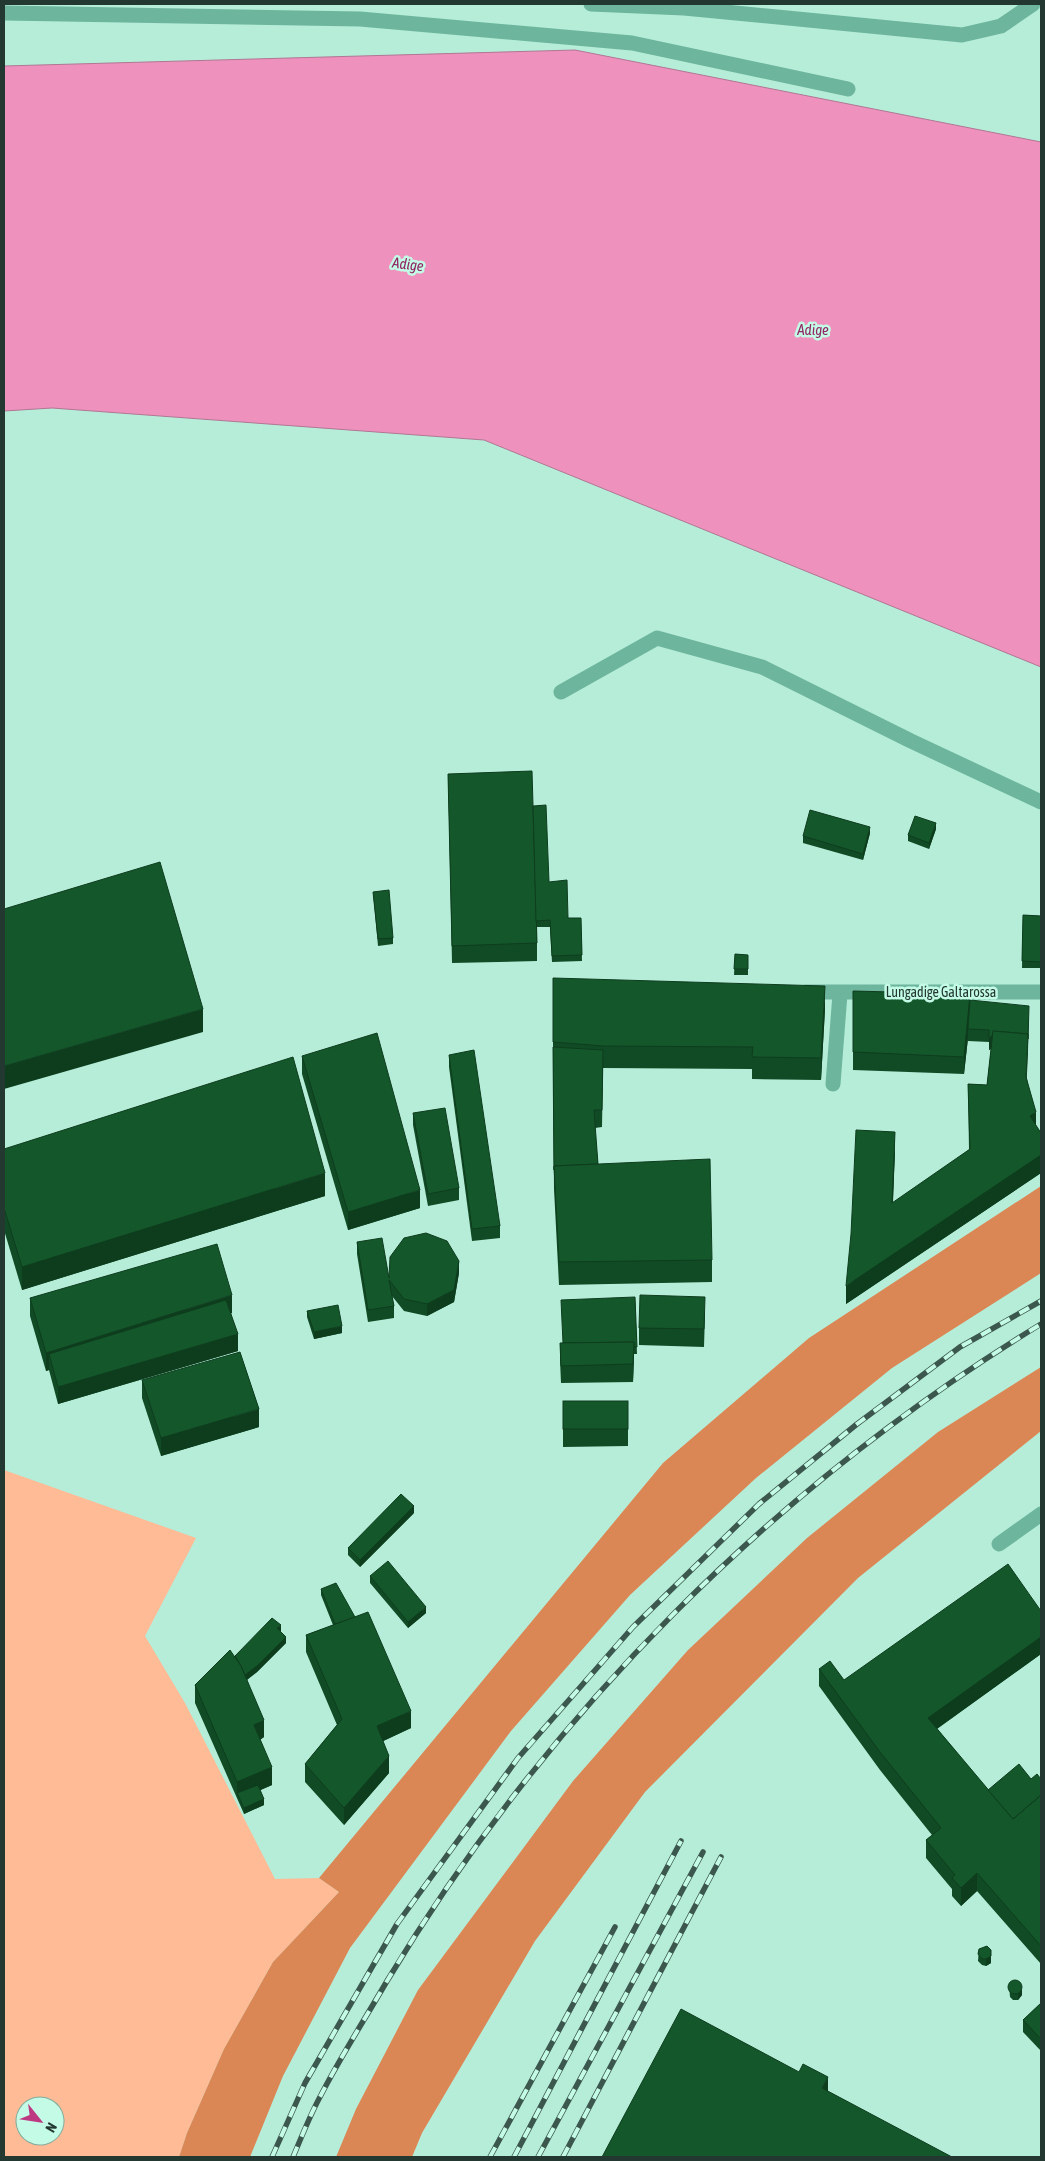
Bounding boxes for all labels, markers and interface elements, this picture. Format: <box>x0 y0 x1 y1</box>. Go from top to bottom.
water label: Adige <box>390 254 425 274</box>
water label: Adige <box>796 321 829 338</box>
street label: Lungadige Galtarossa <box>886 984 996 1000</box>
north arrow <box>15 2096 65 2146</box>
text: N <box>42 2120 60 2135</box>

